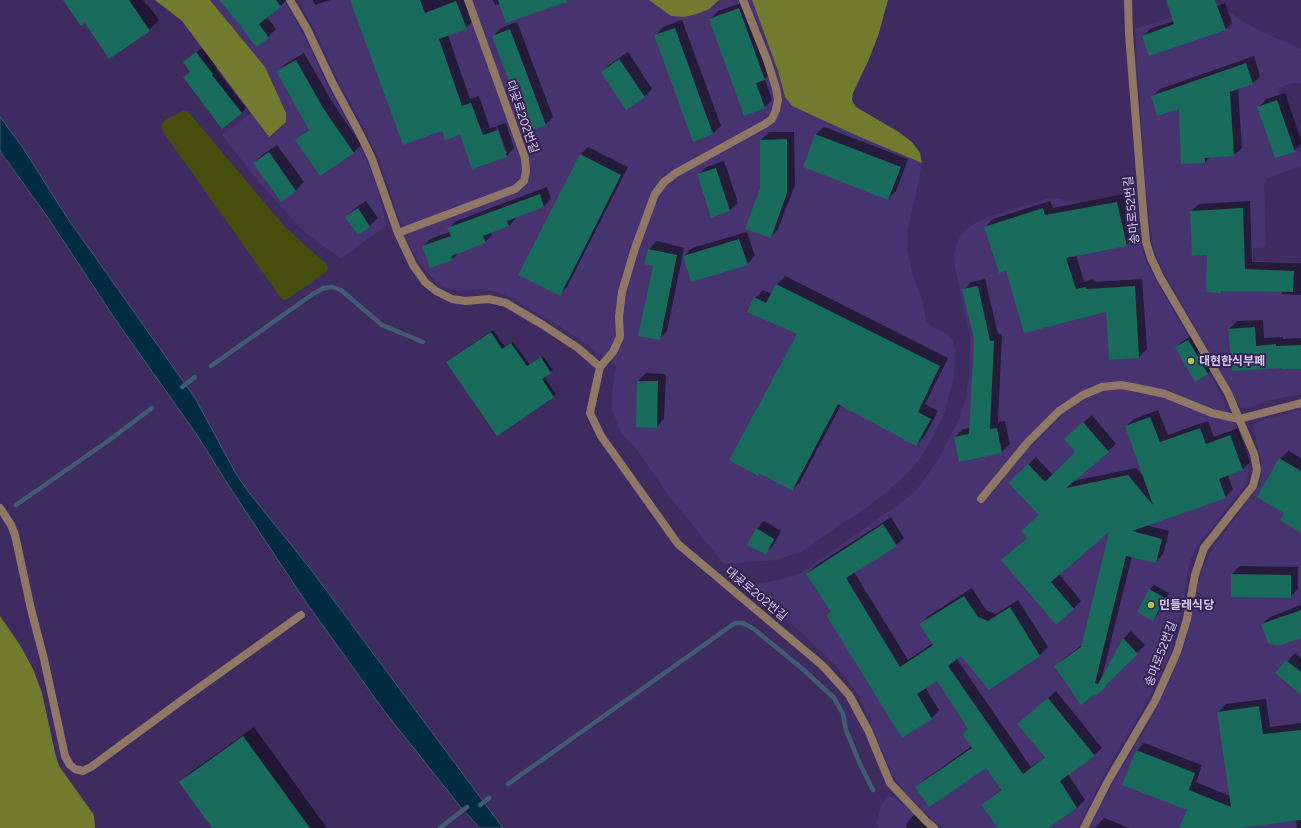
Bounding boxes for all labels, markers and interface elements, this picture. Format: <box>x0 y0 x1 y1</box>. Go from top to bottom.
street label: 대곶로202번길 <box>503 79 541 155</box>
street label: 송마로52번길 <box>1121 175 1143 245</box>
place label: 대현한식부페 <box>1199 354 1265 368</box>
marker: 대현한식부페 <box>1186 356 1196 366</box>
street label: 대곶로202번길 <box>722 564 790 624</box>
place label: 민들레식당 <box>1159 598 1214 612</box>
marker: 민들레식당 <box>1146 600 1156 610</box>
street label: 송마로52번길 <box>1142 619 1180 689</box>

